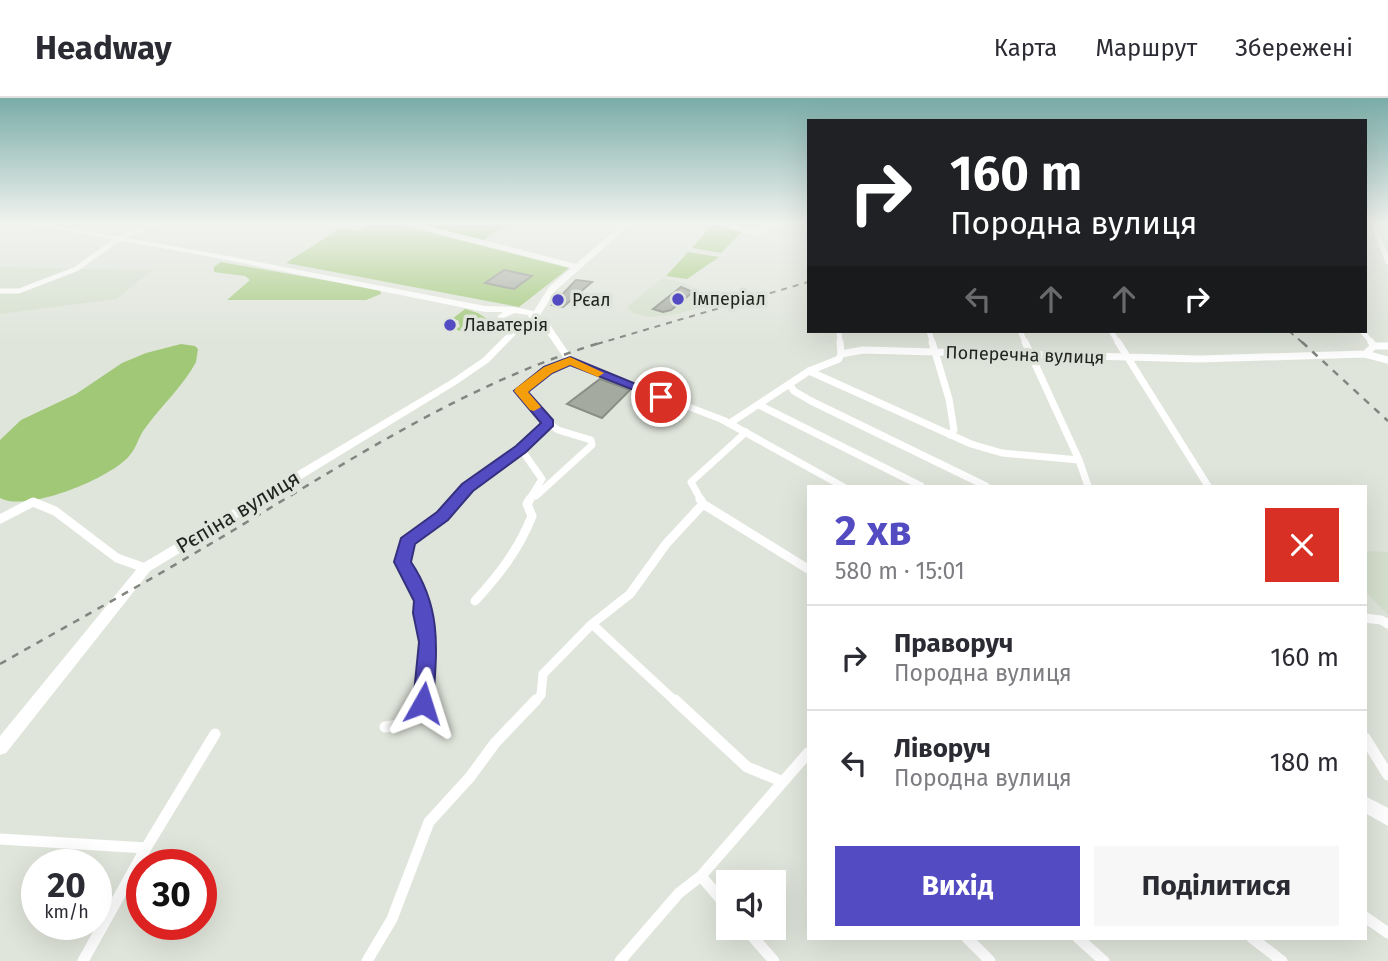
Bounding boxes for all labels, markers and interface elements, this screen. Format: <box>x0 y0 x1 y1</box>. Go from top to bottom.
text: Headway <box>35 28 172 68</box>
text: Карта <box>994 34 1057 62</box>
text: Маршрут <box>1095 34 1197 62</box>
text: Збережені <box>1235 34 1353 62</box>
text: 160 m <box>950 144 1082 203</box>
icon: right <box>835 147 926 238</box>
text: Породна вулиця <box>950 204 1197 242</box>
icon: left <box>959 280 997 318</box>
icon: ahead <box>1032 280 1070 318</box>
icon: ahead <box>1105 280 1143 318</box>
icon: right <box>1178 280 1216 318</box>
place label: Імперіал <box>692 288 766 310</box>
place label: Рєал <box>572 289 611 311</box>
marker: Імперіал <box>670 291 686 307</box>
marker: Рєал <box>550 292 566 308</box>
place label: Лаватерія <box>464 314 548 336</box>
marker: Лаватерія <box>442 317 458 333</box>
street label: Поперечна вулиця <box>945 341 1105 369</box>
pin <box>631 367 691 427</box>
icon: arrive <box>642 378 680 416</box>
street label: Рєпіна вулиця <box>171 465 305 559</box>
text: 2 хв <box>835 506 912 556</box>
button: close <box>1265 508 1339 582</box>
text: 580 m · 15:01 <box>835 557 965 585</box>
text: Праворуч <box>894 628 1013 659</box>
icon: right <box>835 639 873 677</box>
text: 160 m <box>1270 642 1339 673</box>
text: Породна вулиця <box>894 659 1072 687</box>
position arrow <box>386 666 460 740</box>
text: Ліворуч <box>894 733 991 764</box>
icon: left <box>835 744 873 782</box>
text: 180 m <box>1270 747 1339 778</box>
text: Породна вулиця <box>894 764 1072 792</box>
button: Вихід <box>835 846 1080 926</box>
button: Поділитися <box>1094 846 1339 926</box>
speed limit sign: 30 <box>126 849 217 940</box>
text: 20 <box>47 864 86 906</box>
map controls <box>716 870 786 940</box>
button: sound <box>716 870 786 940</box>
text: km/h <box>44 901 89 923</box>

